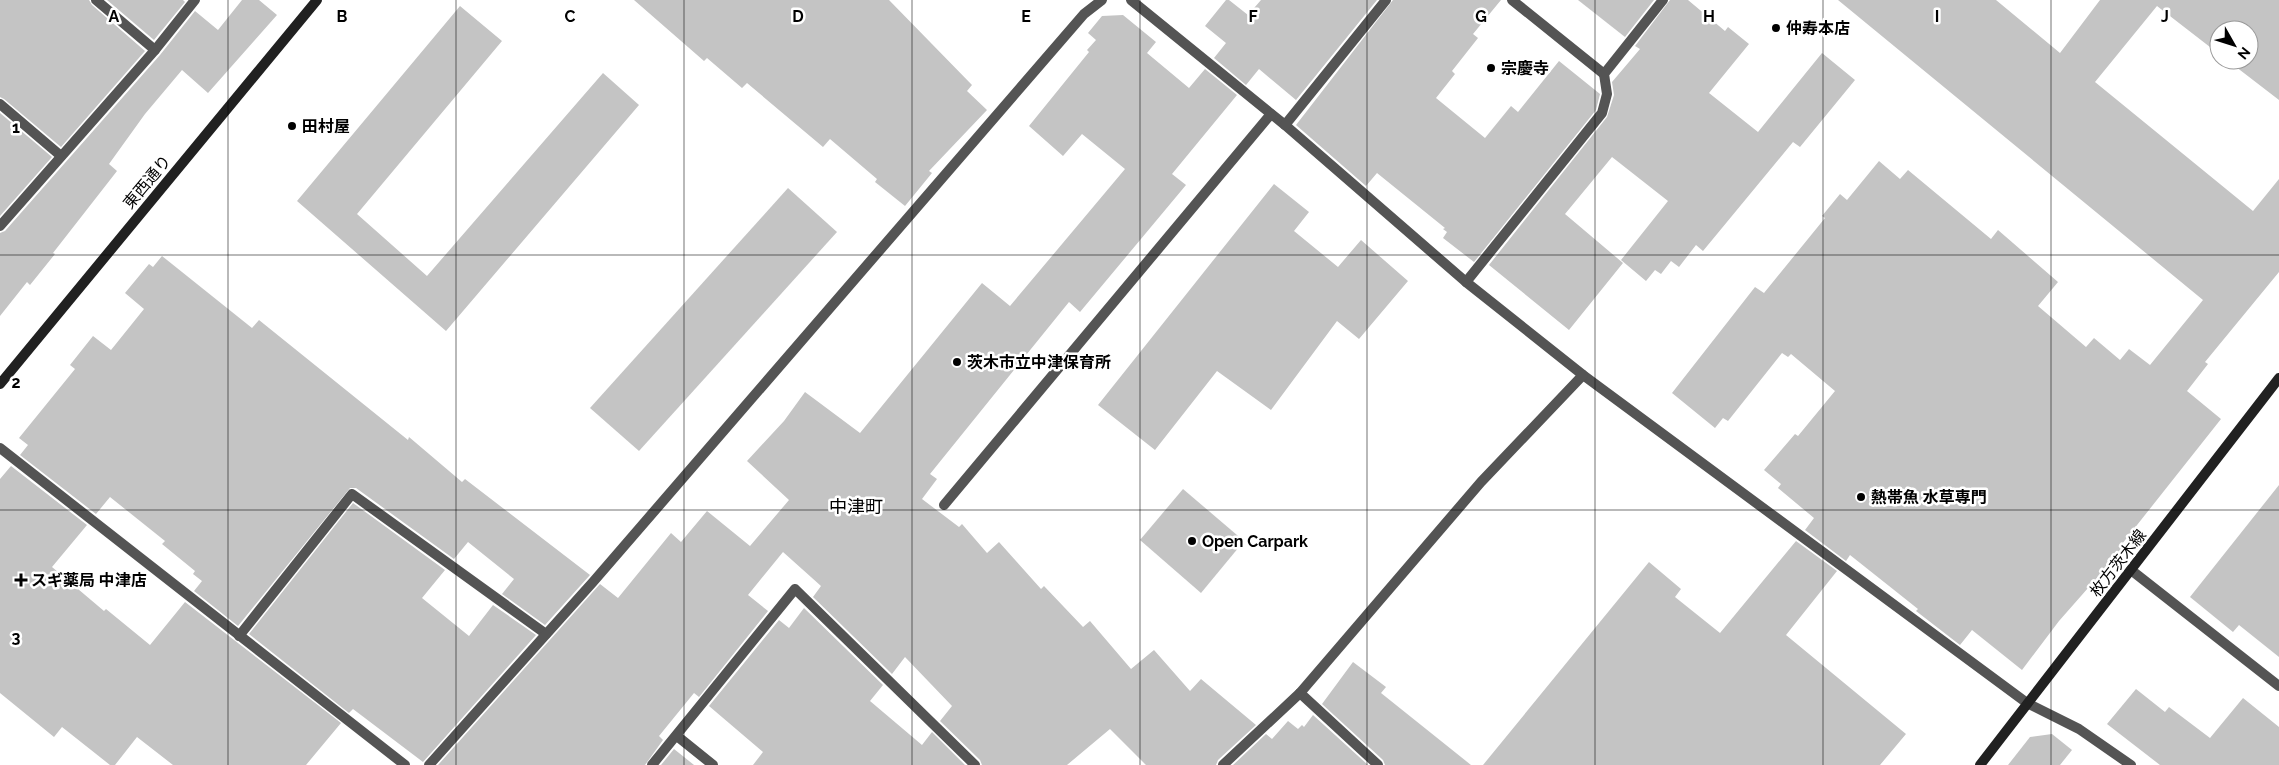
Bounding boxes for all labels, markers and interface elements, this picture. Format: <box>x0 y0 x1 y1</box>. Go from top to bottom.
text: A <box>109 7 120 26</box>
text: B <box>337 7 348 26</box>
text: C <box>565 7 576 26</box>
text: D <box>792 7 804 26</box>
text: E <box>1021 7 1031 26</box>
text: F <box>1248 7 1258 26</box>
text: G <box>1475 7 1487 26</box>
text: H <box>1703 7 1715 26</box>
text: I <box>1935 7 1939 26</box>
text: J <box>2161 7 2169 26</box>
place label: 仲寿本店 <box>1786 19 1850 38</box>
north arrow <box>2209 20 2259 70</box>
marker: 仲寿本店 <box>1770 22 1782 34</box>
text: N <box>2235 44 2254 62</box>
place label: 宗慶寺 <box>1501 59 1549 78</box>
marker: 宗慶寺 <box>1485 62 1497 74</box>
place label: 田村屋 <box>302 117 350 136</box>
text: 1 <box>12 118 20 137</box>
marker: 田村屋 <box>286 120 298 132</box>
street label: 東西通り <box>119 151 175 213</box>
place label: 茨木市立中津保育所 <box>967 353 1111 372</box>
marker: 茨木市立中津保育所 <box>951 356 963 368</box>
text: 2 <box>11 373 21 392</box>
place label: 熱帯魚 水草専門 <box>1871 488 1987 507</box>
marker: 熱帯魚 水草専門 <box>1855 491 1867 503</box>
district label: 中津町 <box>829 496 883 517</box>
street label: 枚方茨木線 <box>2086 526 2150 600</box>
place label: Open Carpark <box>1202 532 1308 551</box>
marker: Open Carpark <box>1186 535 1198 547</box>
place label: スギ薬局 中津店 <box>31 571 147 590</box>
marker: スギ薬局 中津店 <box>15 574 27 586</box>
text: 3 <box>12 628 21 647</box>

